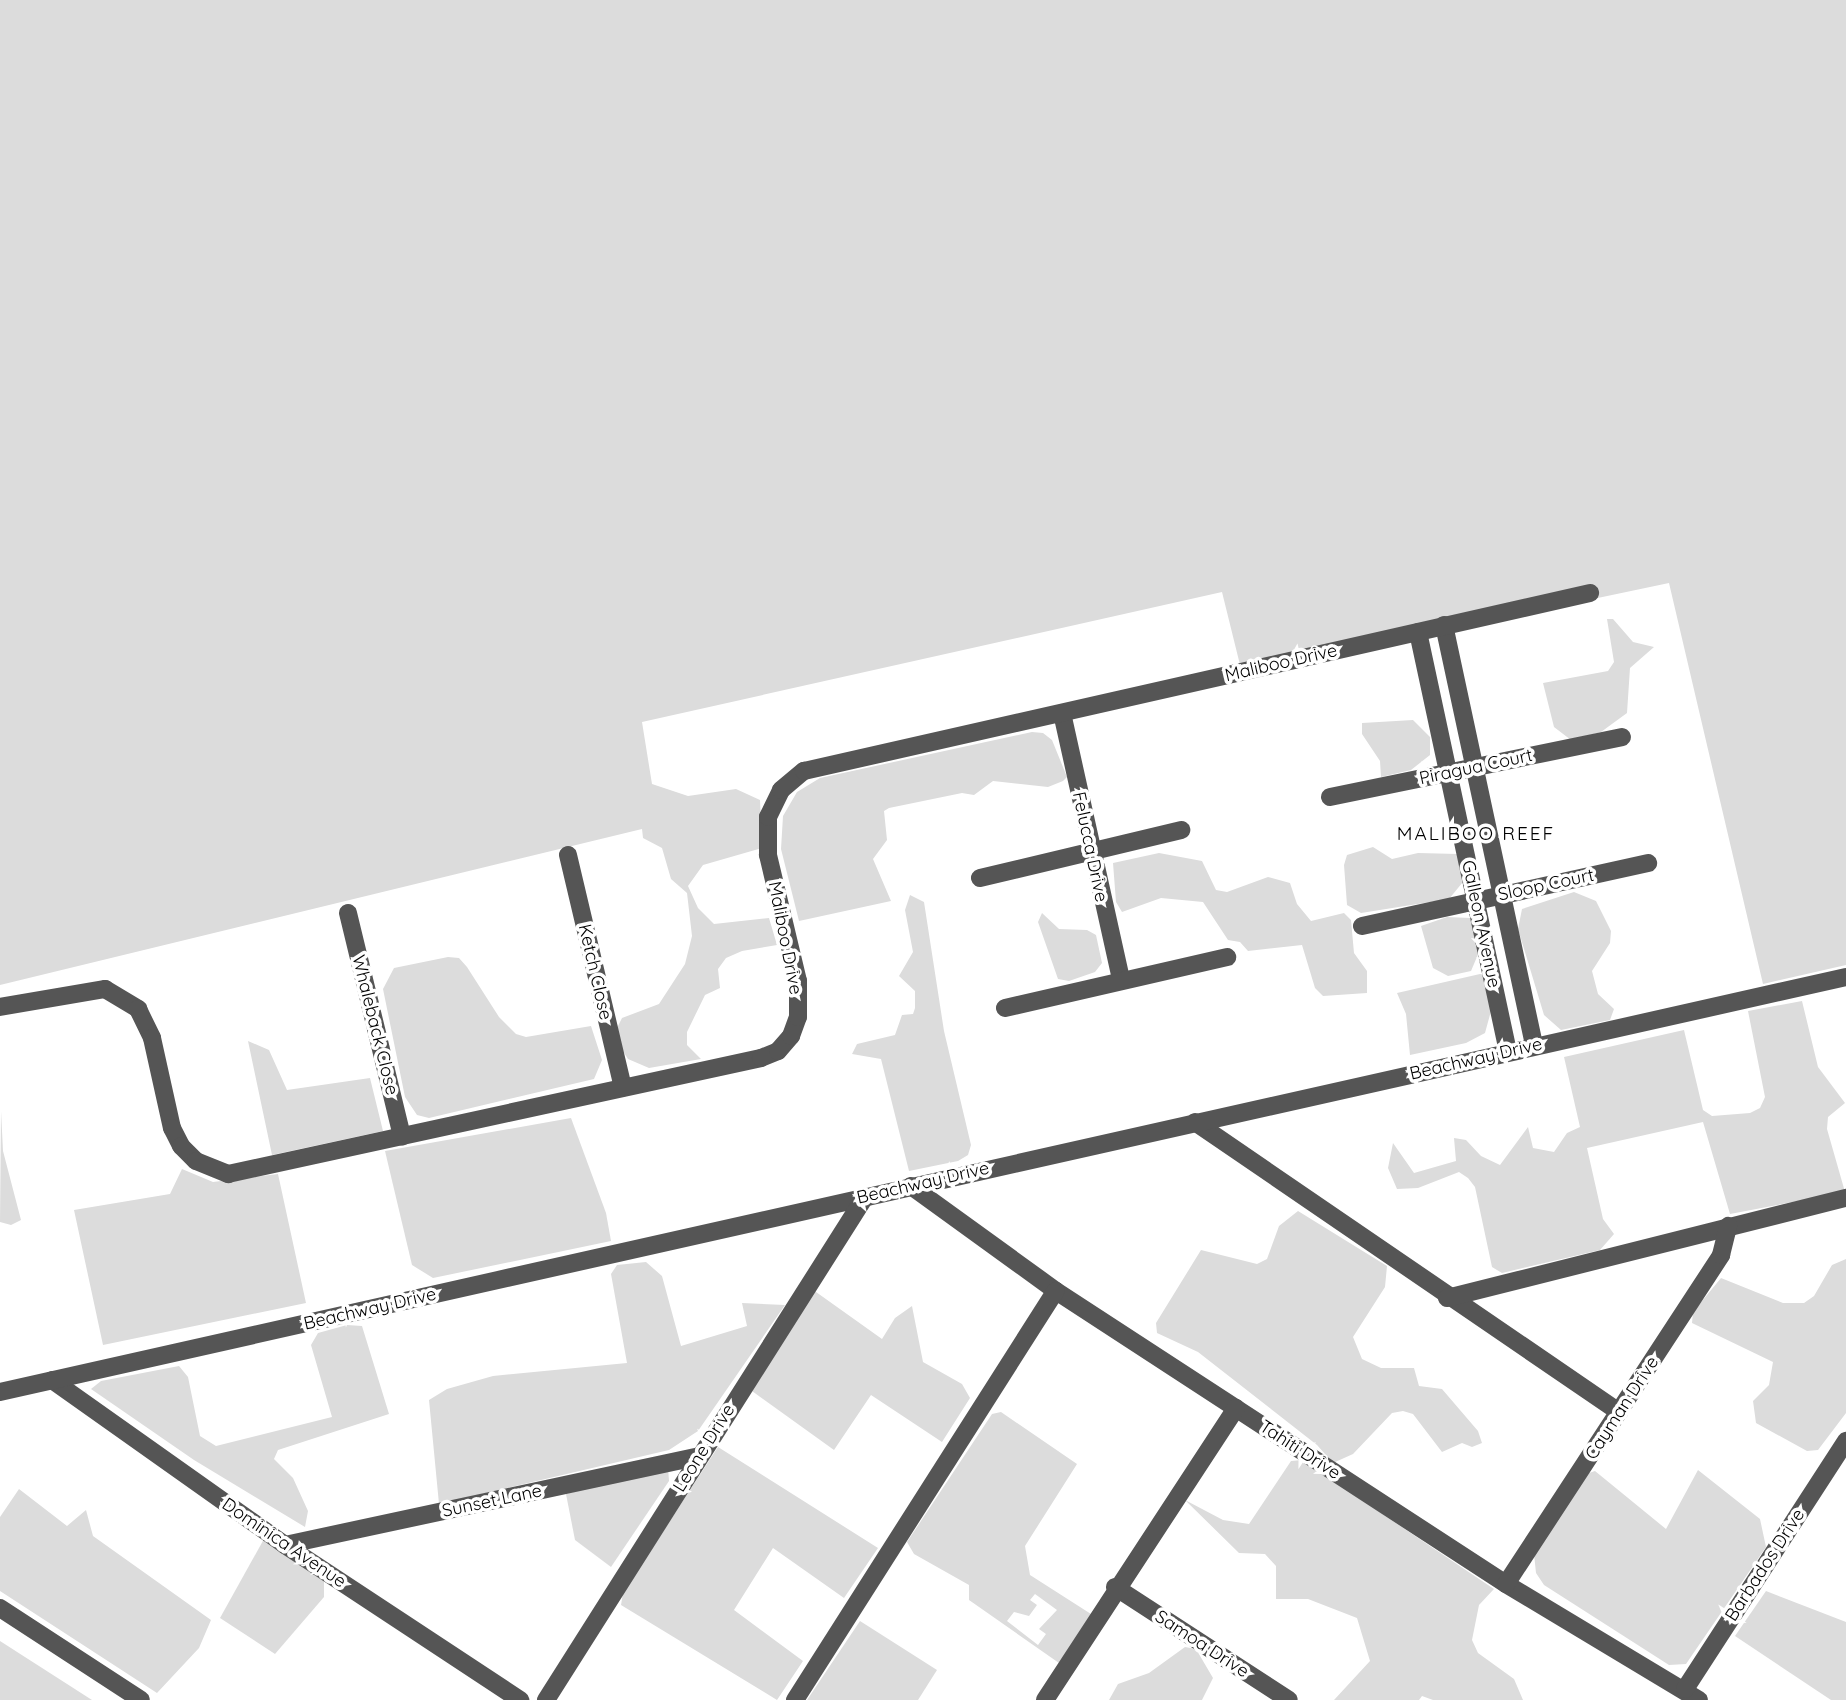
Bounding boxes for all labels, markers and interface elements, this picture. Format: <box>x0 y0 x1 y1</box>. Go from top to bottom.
street label: Maliboo Drive <box>1223 640 1339 686</box>
street label: Piragua Court <box>1417 744 1535 790</box>
street label: Felucca Drive <box>1068 790 1112 904</box>
district label: MALIBOO REEF <box>1398 823 1554 845</box>
street label: Galleon Avenue <box>1457 858 1505 990</box>
street label: Sloop Court <box>1496 864 1596 906</box>
street label: Maliboo Drive <box>763 880 807 996</box>
street label: Ketch Close <box>573 922 617 1022</box>
street label: Whaleback Close <box>347 953 403 1097</box>
street label: Beachway Drive <box>1408 1033 1544 1085</box>
street label: Beachway Drive <box>855 1157 991 1209</box>
street label: Beachway Drive <box>302 1283 438 1335</box>
street label: Cayman Drive <box>1581 1352 1663 1464</box>
street label: Leone Drive <box>668 1400 740 1496</box>
street label: Tahiti Drive <box>1255 1416 1345 1484</box>
street label: Sunset Lane <box>440 1480 544 1522</box>
street label: Dominica Avenue <box>218 1493 350 1593</box>
street label: Barbados Drive <box>1721 1505 1809 1625</box>
street label: Samoa Drive <box>1151 1606 1253 1682</box>

